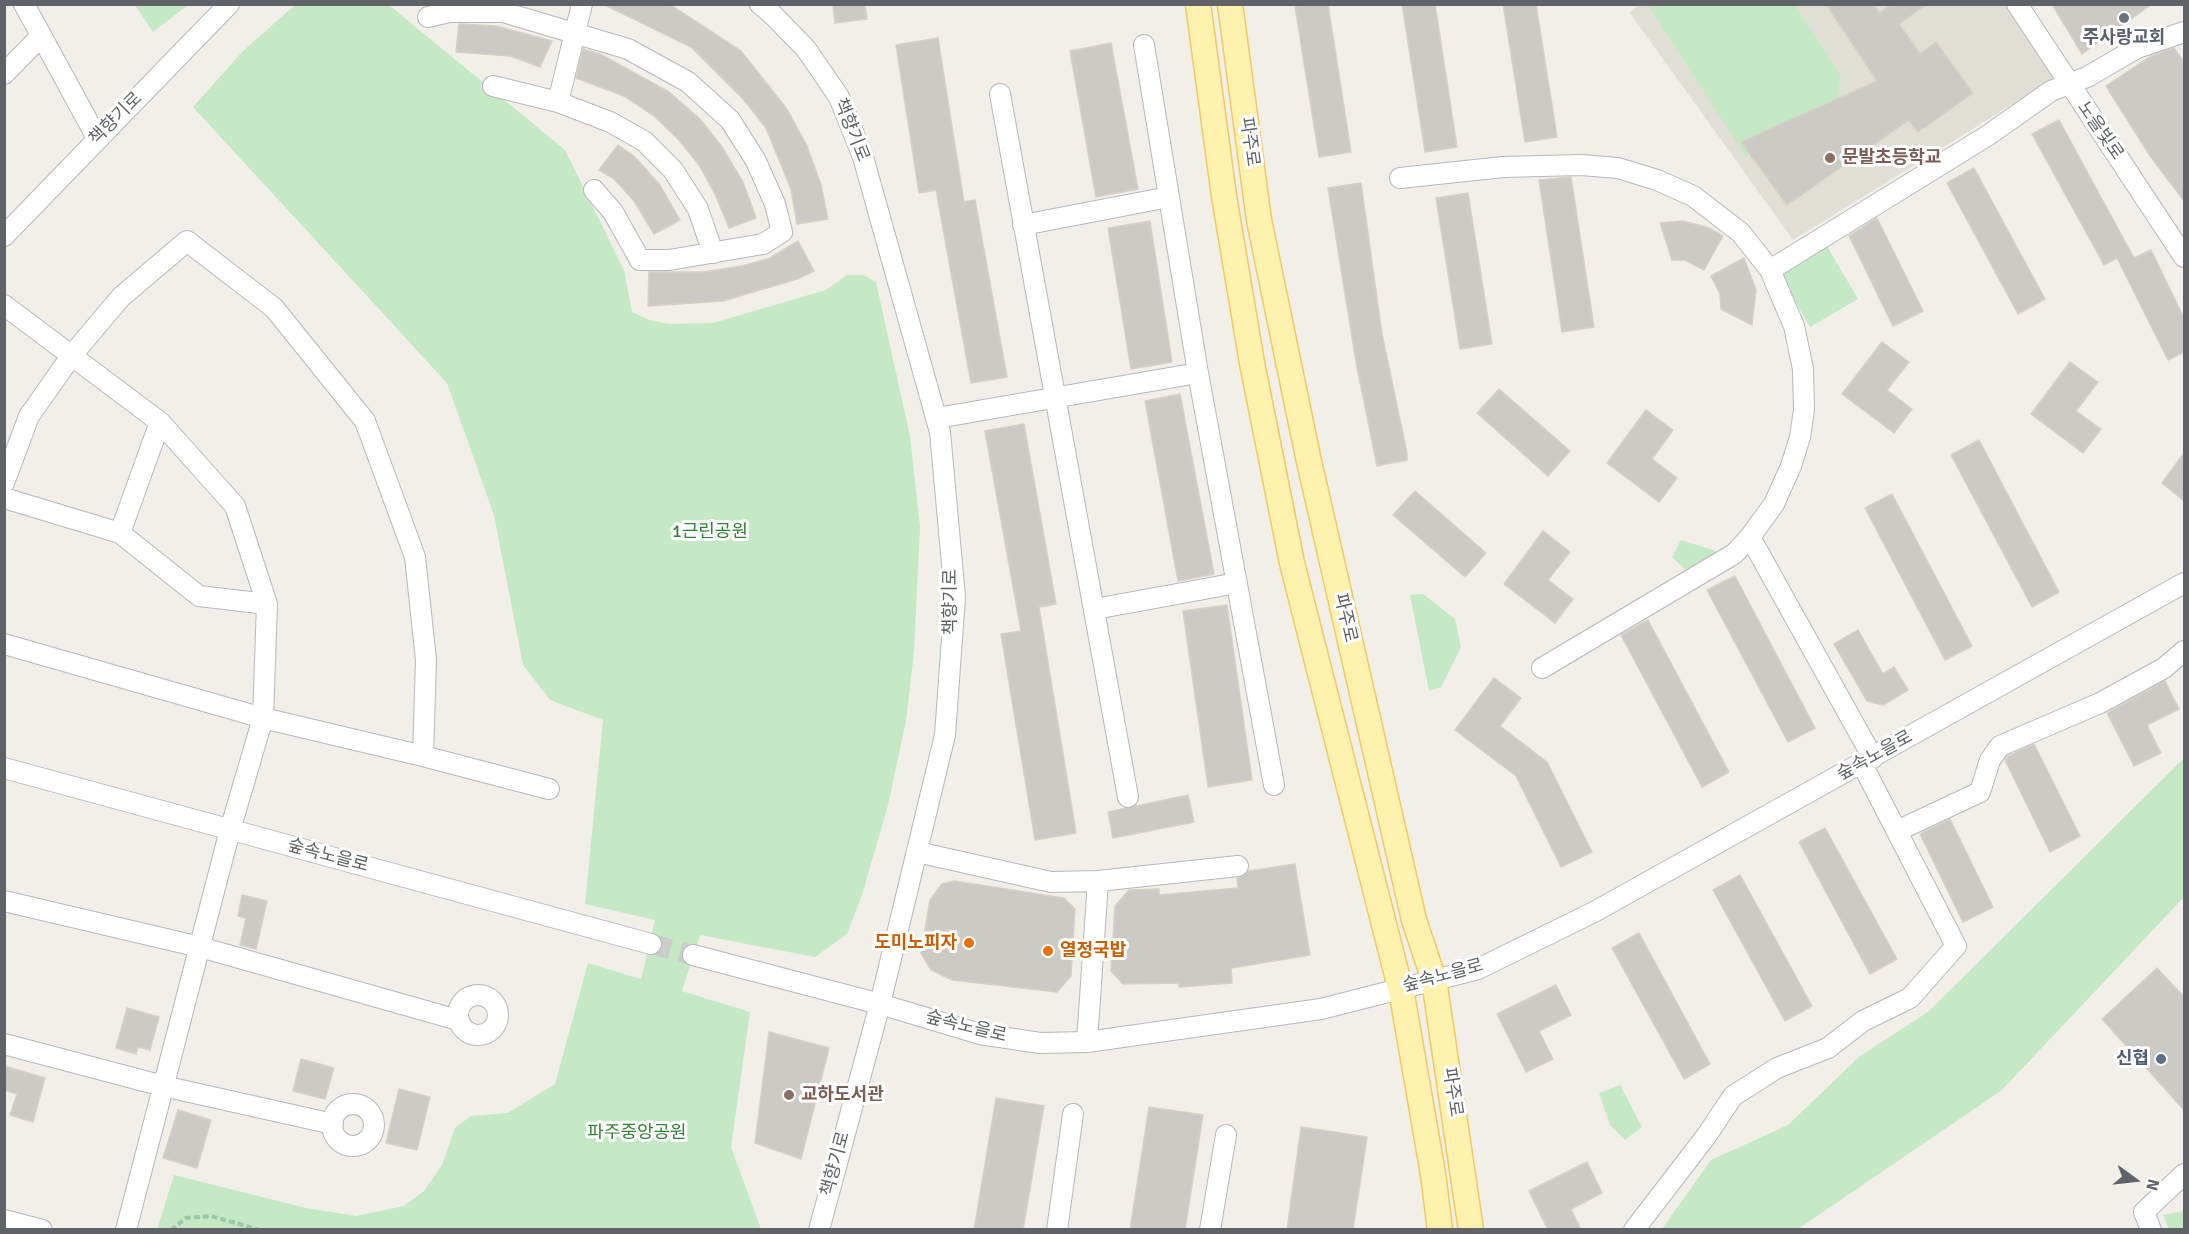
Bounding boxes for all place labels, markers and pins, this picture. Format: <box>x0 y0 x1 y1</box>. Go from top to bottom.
marker: 주사랑교회 <box>2117 11 2131 25</box>
place label: 주사랑교회 <box>2083 27 2165 49</box>
place label: 문발초등학교 <box>1842 147 1941 169</box>
marker: 문발초등학교 <box>1823 151 1837 165</box>
place label: 도미노피자 <box>874 932 957 954</box>
marker: 도미노피자 <box>962 936 976 950</box>
place label: 열정국밥 <box>1060 940 1126 962</box>
marker: 열정국밥 <box>1041 944 1055 958</box>
place label: 신협 <box>2116 1048 2149 1070</box>
marker: 신협 <box>2154 1052 2168 1066</box>
place label: 교하도서관 <box>801 1084 884 1106</box>
marker: 교하도서관 <box>782 1088 796 1102</box>

